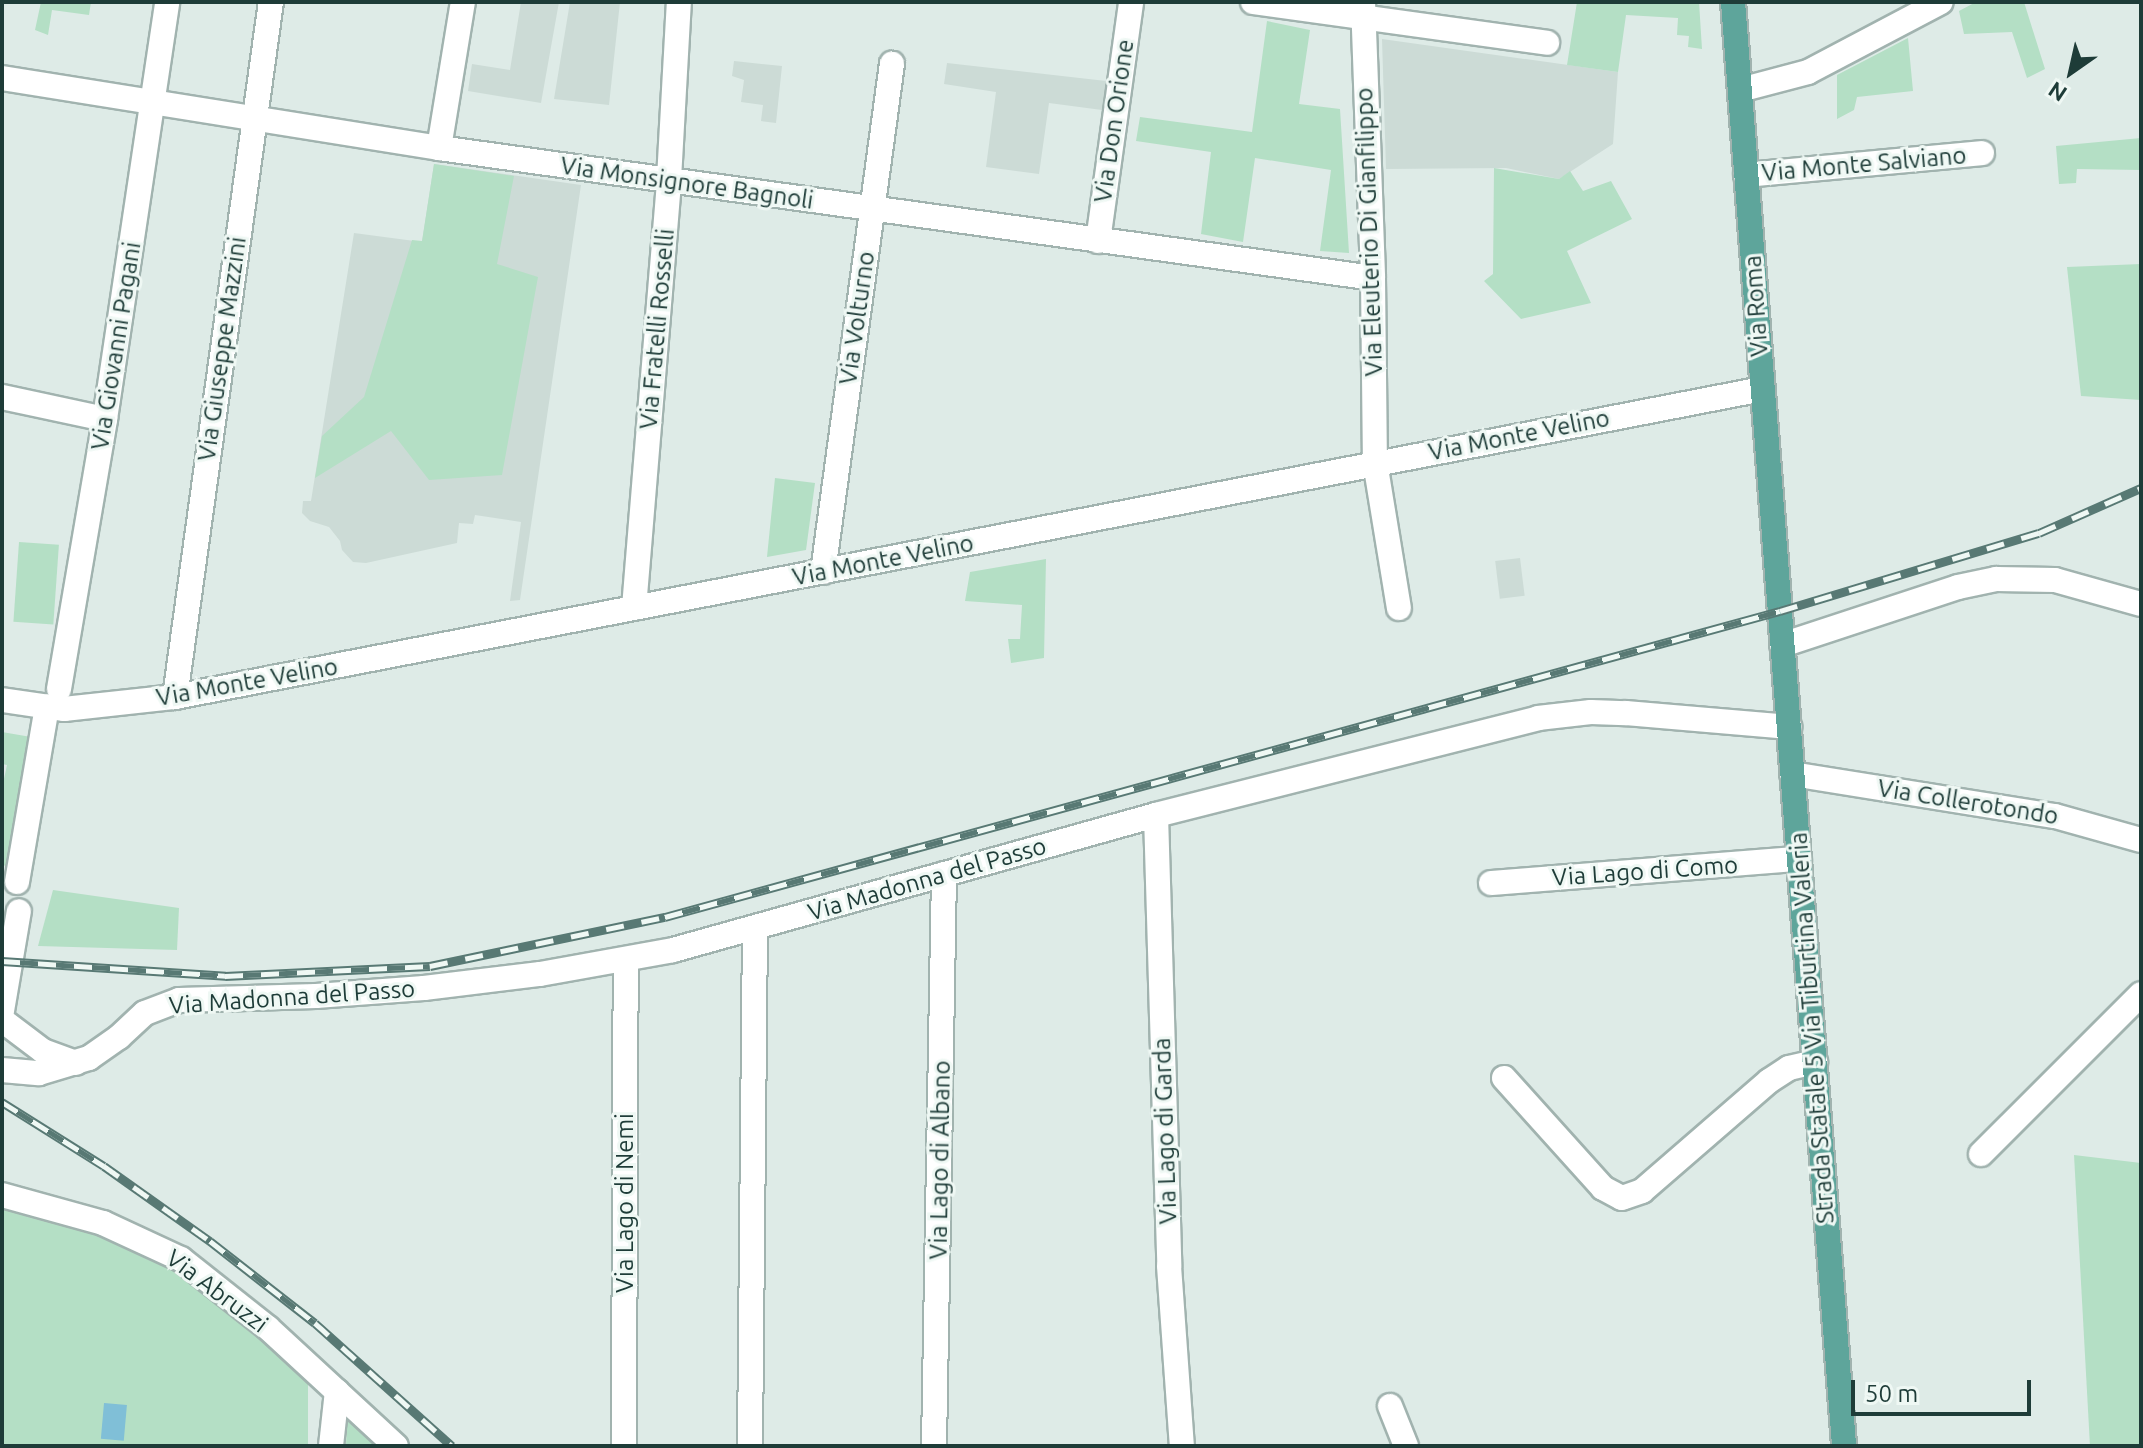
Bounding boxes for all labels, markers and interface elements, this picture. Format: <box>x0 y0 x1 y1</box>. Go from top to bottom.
north arrow <box>2031 32 2111 112</box>
street label: Via Don Orione <box>1088 38 1140 204</box>
text: N <box>2044 77 2071 107</box>
street label: Via Eleuterio Di Gianfilippo <box>1350 87 1388 377</box>
street label: Via Monte Salviano <box>1761 141 1967 187</box>
street label: Via Monsignore Bagnoli <box>559 151 815 215</box>
street label: Via Fratelli Rosselli <box>634 227 680 431</box>
street label: Via Giuseppe Mazzini <box>192 235 252 463</box>
street label: Via Giovanni Pagani <box>85 240 147 452</box>
street label: Via Volturno <box>833 249 881 387</box>
street label: Via Roma <box>1738 254 1774 358</box>
street label: Via Monte Velino <box>1426 403 1612 467</box>
street label: Via Monte Velino <box>790 528 976 592</box>
street label: Via Monte Velino <box>154 652 340 712</box>
street label: Via Collerotondo <box>1876 773 2060 831</box>
street label: Via Madonna del Passo <box>805 831 1049 927</box>
street label: Strada Statale 5 Via Tiburtina Valeria <box>1784 831 1840 1225</box>
street label: Via Lago di Como <box>1551 850 1739 892</box>
street label: Via Madonna del Passo <box>168 974 416 1020</box>
street label: Via Lago di Garda <box>1147 1037 1183 1225</box>
street label: Via Lago di Albano <box>924 1060 956 1260</box>
street label: Via Lago di Nemi <box>611 1113 639 1293</box>
street label: Via Abruzzi <box>160 1243 274 1339</box>
scale bar <box>1855 1364 2035 1414</box>
text: 50 m <box>1865 1380 1918 1407</box>

